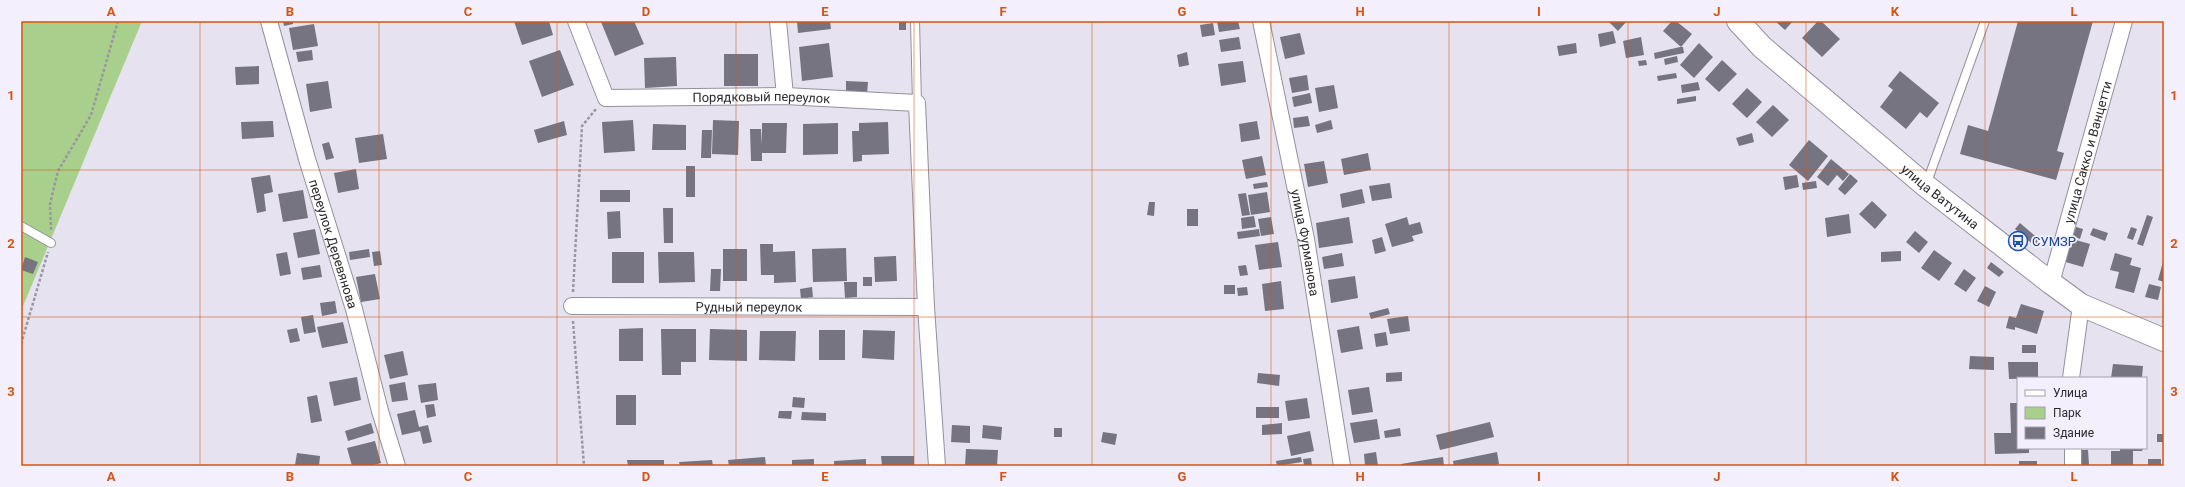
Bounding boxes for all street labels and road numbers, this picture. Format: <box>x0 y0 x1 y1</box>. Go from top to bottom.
street label: улица Сакко и Ванцетти <box>2061 79 2115 225</box>
street label: Порядковый переулок <box>692 89 831 106</box>
street label: улица Ватутина <box>1898 161 1982 232</box>
street label: переулок Деревянова <box>306 178 360 310</box>
street label: улица Фурманова <box>1288 188 1322 297</box>
street label: Рудный переулок <box>696 299 802 315</box>

